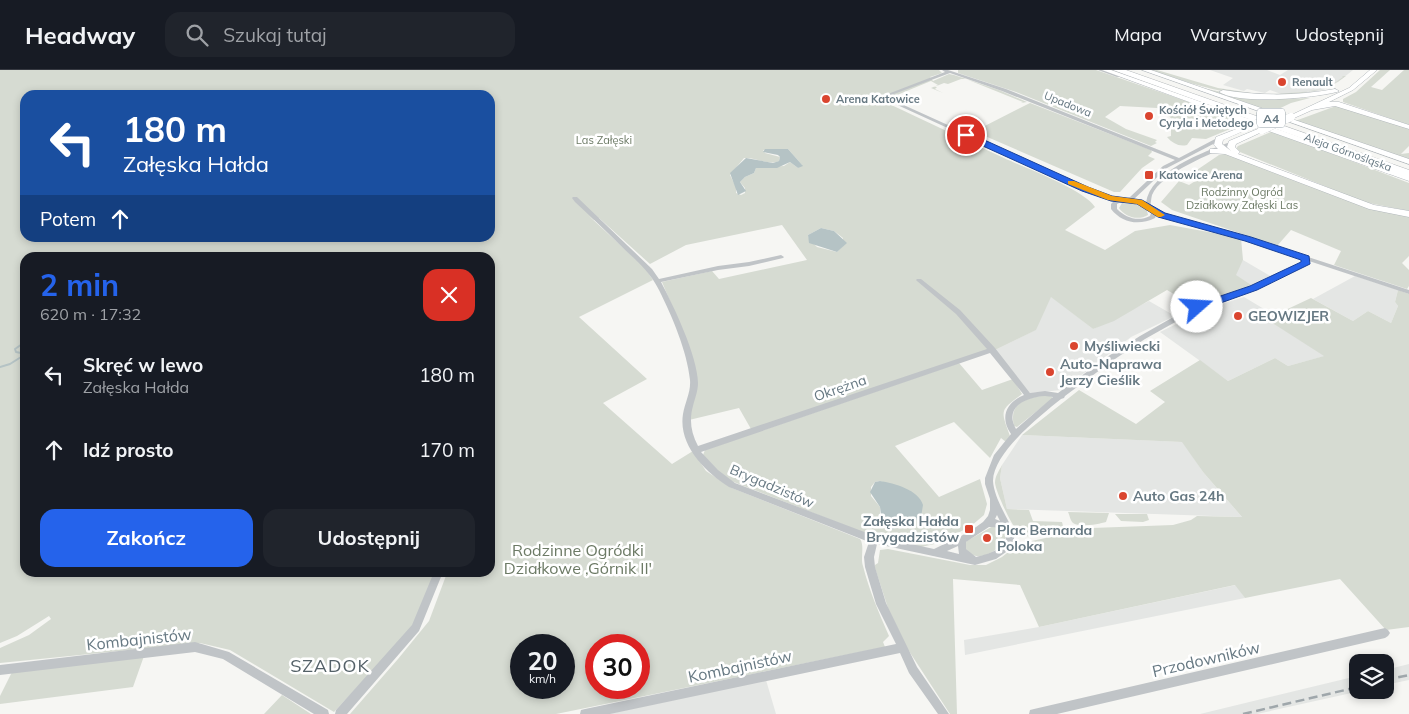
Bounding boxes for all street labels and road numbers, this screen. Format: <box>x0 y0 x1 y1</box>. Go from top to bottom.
street label: Upadowa <box>1042 88 1094 120</box>
road number: A4 <box>1257 108 1285 128</box>
street label: Aleja Górnośląska <box>1302 130 1394 174</box>
street label: Okrężna <box>811 371 869 405</box>
street label: Brygadzistów <box>727 460 817 512</box>
street label: Kombajnistów <box>85 624 193 654</box>
street label: Przodowników <box>1150 637 1262 681</box>
street label: Kombajnistów <box>686 645 794 687</box>

